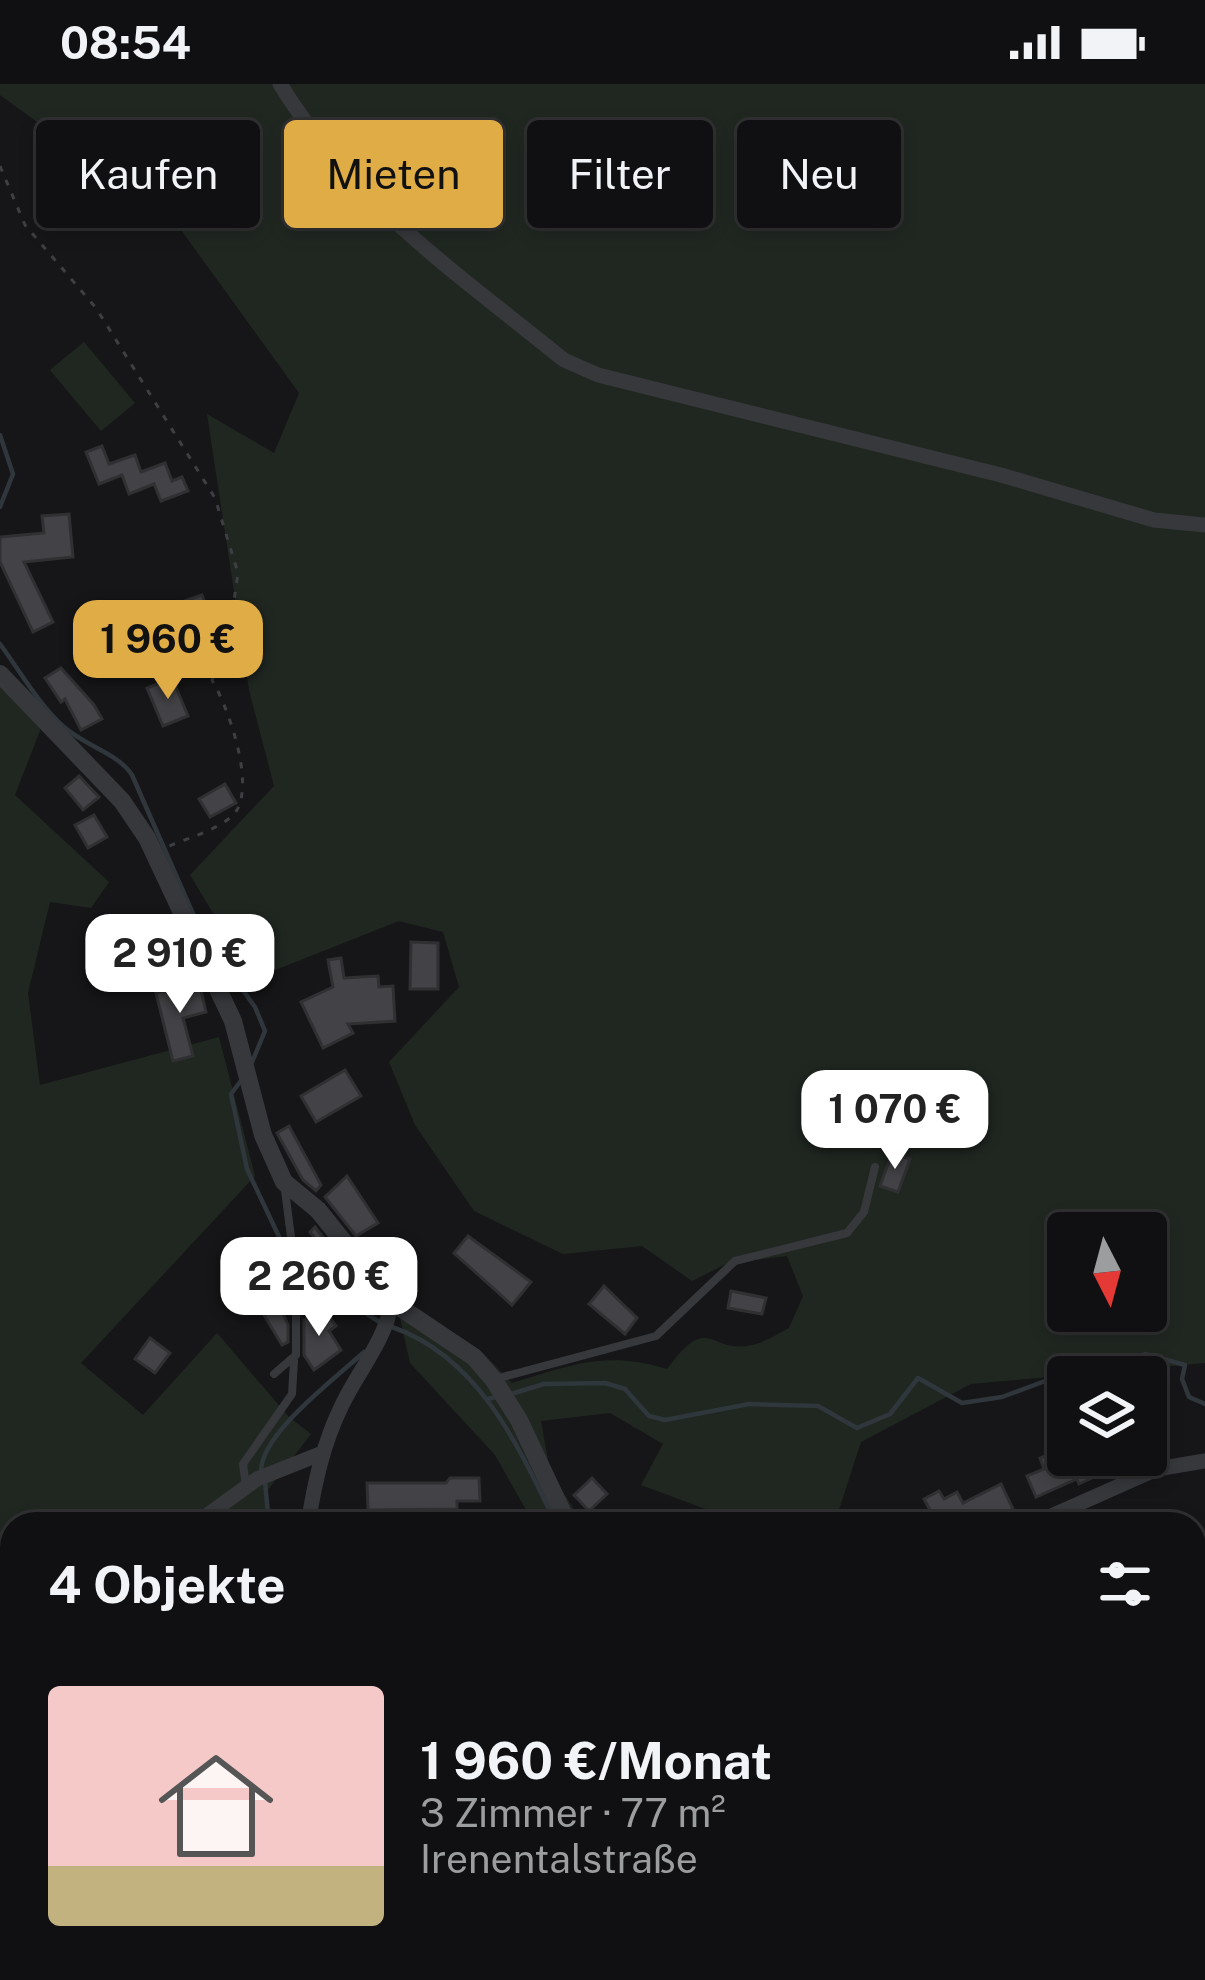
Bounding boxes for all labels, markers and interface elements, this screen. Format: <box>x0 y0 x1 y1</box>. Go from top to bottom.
text: 08:54 <box>60 16 191 69</box>
chip: Kaufen <box>36 120 260 228</box>
chip: Mieten <box>284 120 503 228</box>
chip: Filter <box>527 120 713 228</box>
chip: Neu <box>737 120 901 228</box>
pin: 1 960 € <box>57 600 279 702</box>
text: 1 960 € <box>100 616 236 662</box>
pin: 2 910 € <box>69 914 291 1016</box>
text: 2 910 € <box>112 930 248 976</box>
pin: 1 070 € <box>784 1070 1006 1172</box>
text: 1 070 € <box>828 1086 962 1132</box>
north arrow <box>1047 1212 1167 1332</box>
map controls <box>1047 1212 1167 1476</box>
pin: 2 260 € <box>208 1237 430 1339</box>
text: 2 260 € <box>247 1253 391 1299</box>
button: layers <box>1047 1356 1167 1476</box>
icon: filters <box>1092 1551 1158 1617</box>
text: 4 Objekte <box>48 1555 286 1614</box>
text: 1 960 €/Monat <box>420 1731 772 1790</box>
icon: home <box>144 1734 288 1878</box>
text: 3 Zimmer · 77 m² <box>420 1790 726 1836</box>
text: Irenentalstraße <box>420 1836 698 1882</box>

